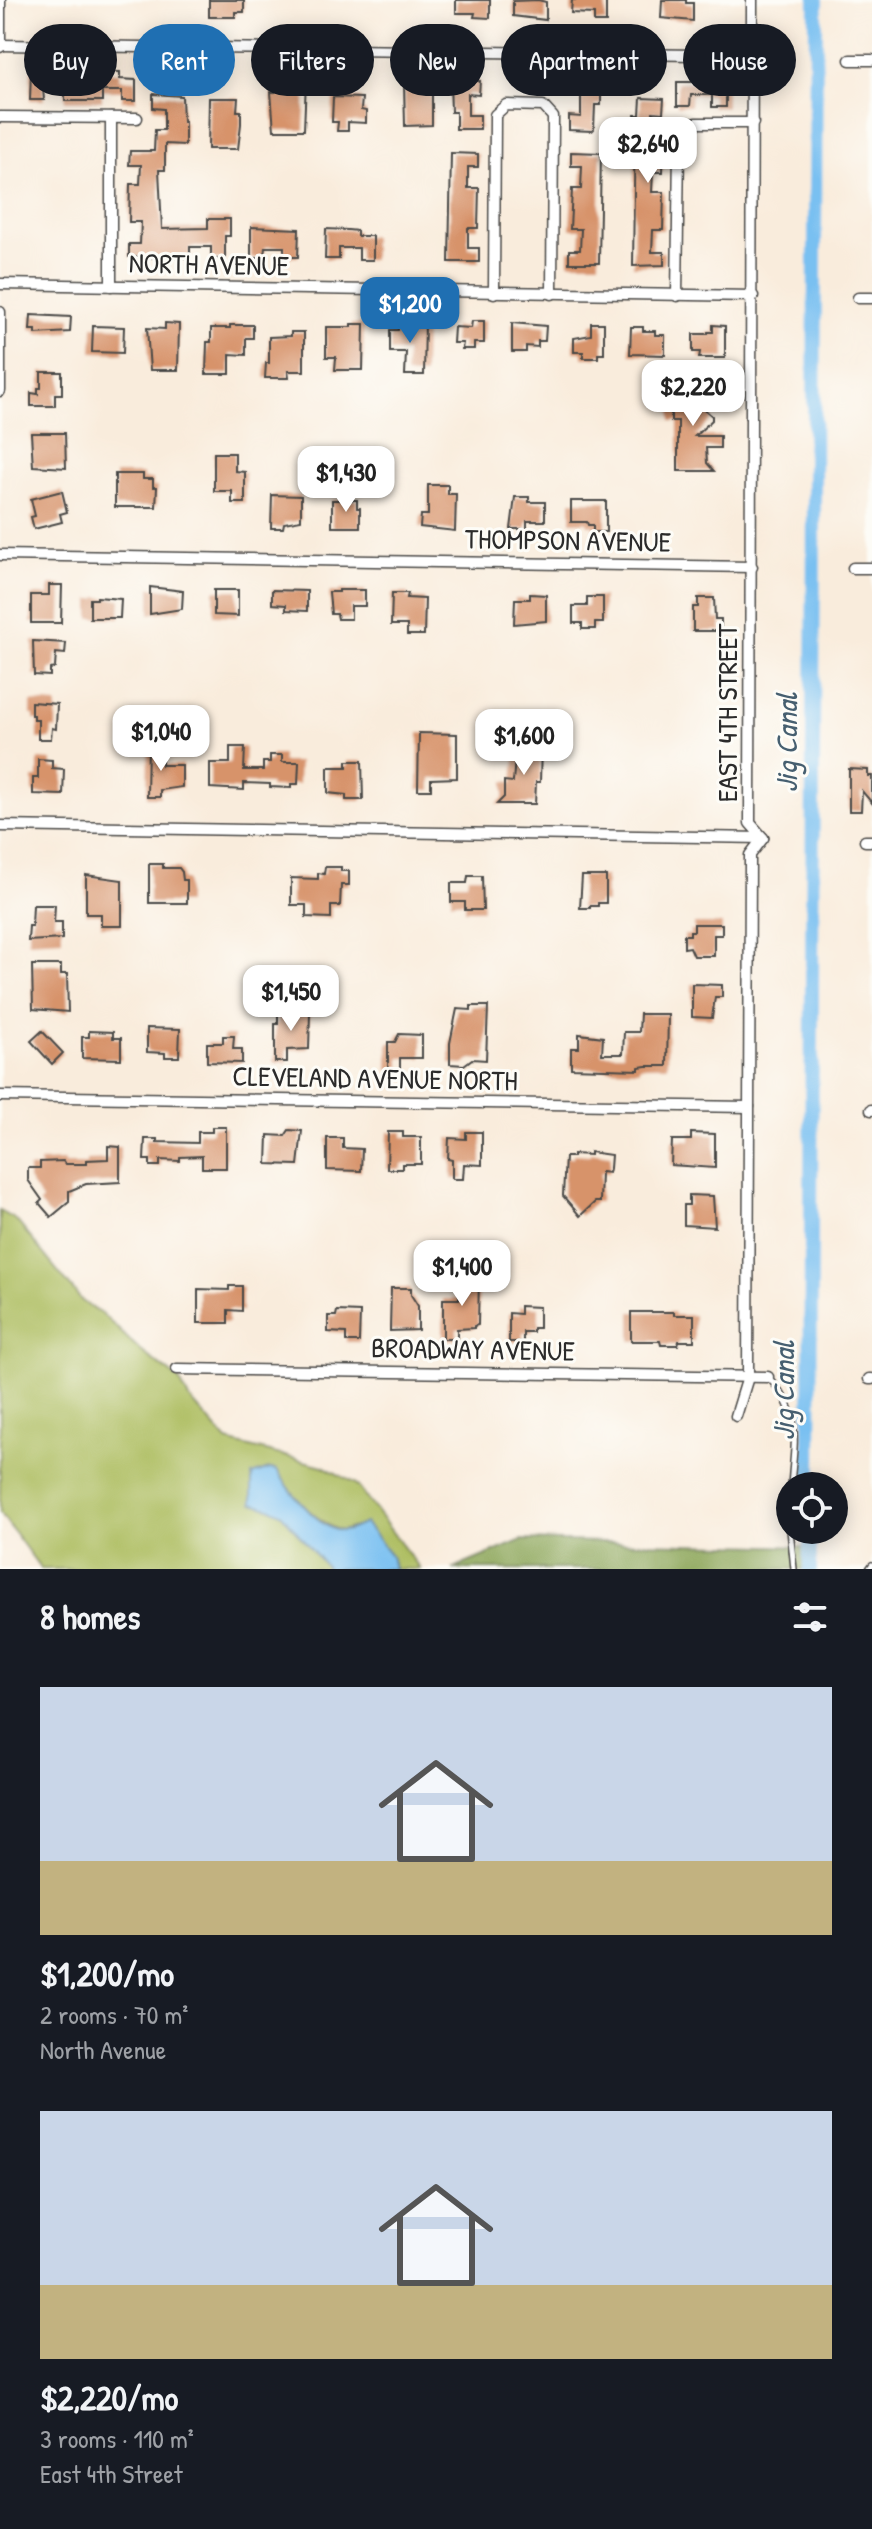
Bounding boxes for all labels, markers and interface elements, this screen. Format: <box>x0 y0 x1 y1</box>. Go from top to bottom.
chip: Buy <box>24 24 117 96</box>
chip: Rent <box>133 24 235 96</box>
chip: Filters <box>251 24 374 96</box>
chip: New <box>390 24 485 96</box>
chip: Apartment <box>501 24 667 96</box>
chip: House <box>683 24 796 96</box>
pin: $2,640 <box>583 117 713 185</box>
text: $2,640 <box>617 125 679 160</box>
street label: NORTH AVENUE <box>129 244 289 284</box>
pin: $1,200 <box>345 277 475 345</box>
text: $1,200 <box>378 285 442 320</box>
pin: $2,220 <box>628 360 758 428</box>
text: $2,220 <box>660 368 726 403</box>
pin: $1,430 <box>281 446 411 514</box>
text: $1,430 <box>316 454 376 489</box>
street label: THOMPSON AVENUE <box>465 519 671 561</box>
street label: EAST 4TH STREET <box>708 623 746 802</box>
water label: Jig Canal <box>766 691 807 793</box>
pin: $1,040 <box>96 705 226 773</box>
pin: $1,600 <box>459 709 589 777</box>
text: $1,040 <box>131 713 191 748</box>
text: $1,600 <box>493 717 555 752</box>
pin: $1,450 <box>226 965 356 1033</box>
text: $1,450 <box>261 973 321 1008</box>
street label: CLEVELAND AVENUE NORTH <box>232 1057 518 1099</box>
pin: $1,400 <box>397 1240 527 1308</box>
text: $1,400 <box>432 1248 492 1283</box>
street label: BROADWAY AVENUE <box>371 1328 575 1370</box>
water label: Jig Canal <box>763 1339 804 1441</box>
map controls <box>776 1472 848 1544</box>
button: locate <box>776 1472 848 1544</box>
text: 8 homes <box>40 1594 140 1640</box>
icon: filters <box>788 1595 832 1639</box>
icon: home <box>364 1739 508 1883</box>
text: $1,200/mo <box>40 1951 174 1997</box>
text: 2 rooms · 70 m² <box>40 1997 188 2032</box>
text: North Avenue <box>40 2032 166 2067</box>
icon: home <box>364 2163 508 2307</box>
text: $2,220/mo <box>40 2375 178 2421</box>
text: 3 rooms · 110 m² <box>40 2421 194 2456</box>
text: East 4th Street <box>40 2456 183 2491</box>

